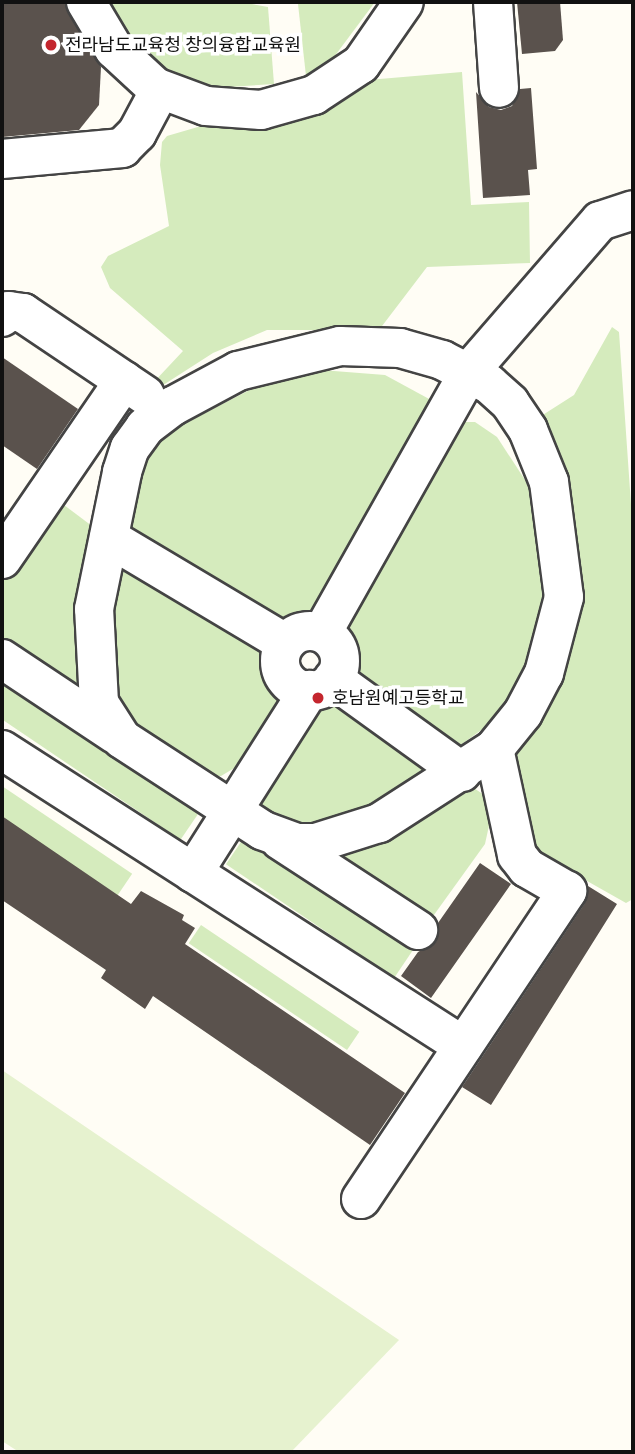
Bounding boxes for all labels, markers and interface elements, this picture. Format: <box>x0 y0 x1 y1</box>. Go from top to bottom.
place label: 전라남도교육청 창의융합교육원 <box>65 34 301 56</box>
marker: 전라남도교육청 창의융합교육원 <box>43 37 59 53</box>
place label: 호남원예고등학교 <box>332 687 464 709</box>
marker: 호남원예고등학교 <box>310 690 326 706</box>

